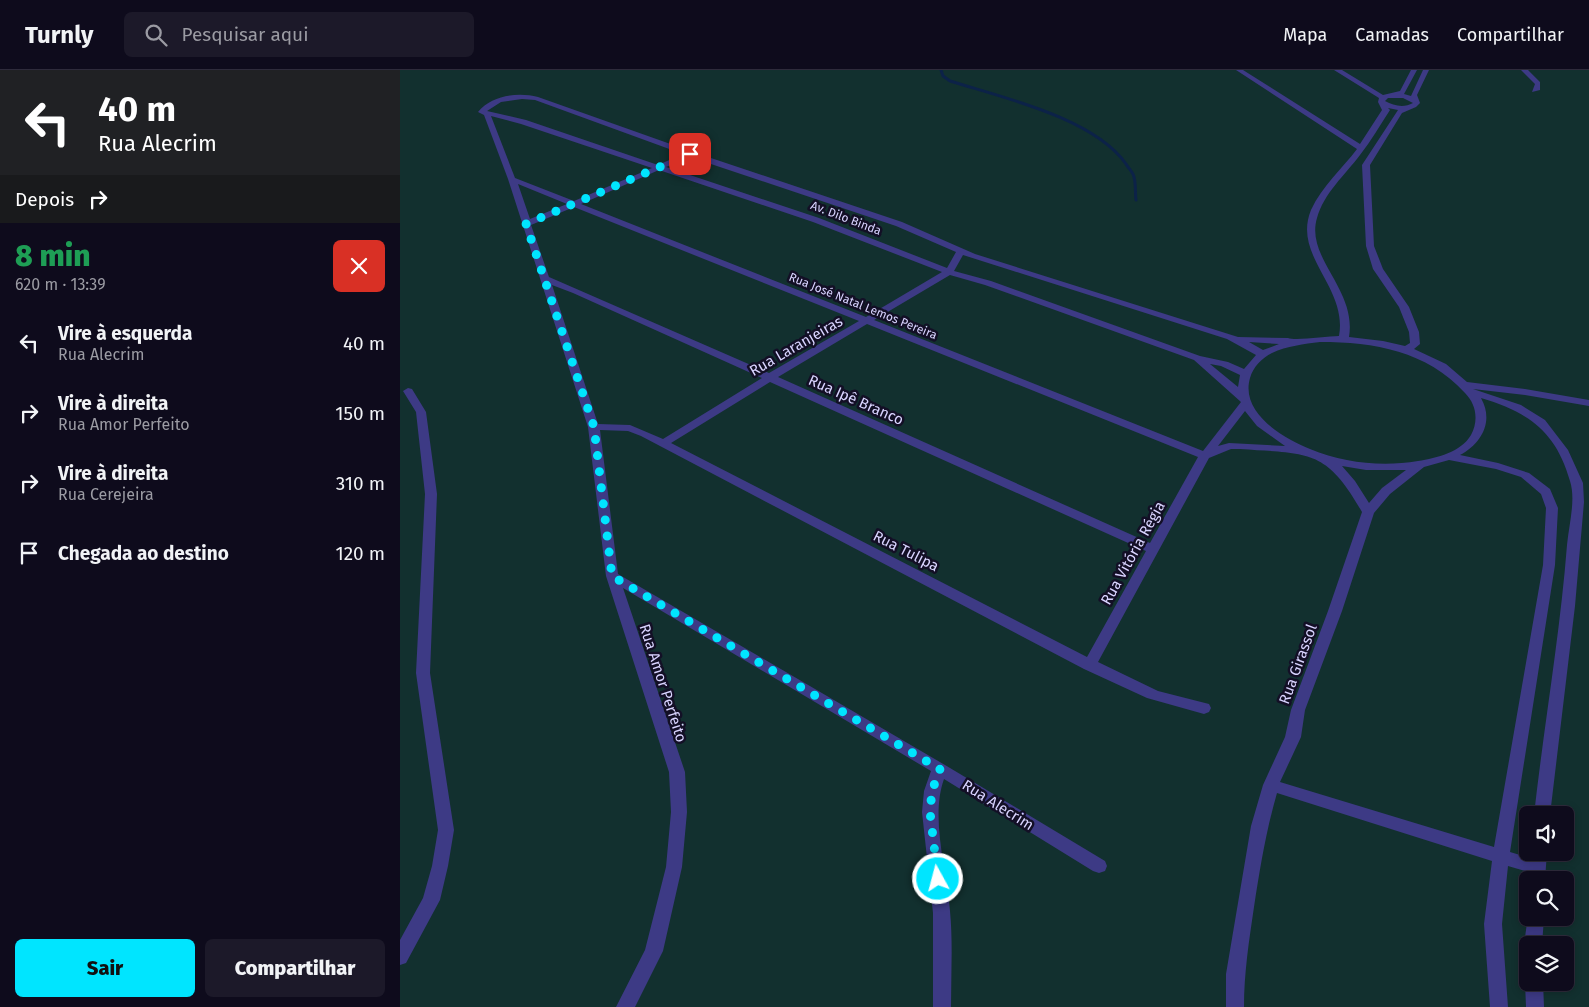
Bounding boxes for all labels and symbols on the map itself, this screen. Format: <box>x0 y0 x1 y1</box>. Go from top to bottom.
pin <box>669 133 711 175</box>
street label: Av. Dilo Binda <box>809 198 883 238</box>
street label: Rua José Natal Lemos Pereira <box>787 270 939 342</box>
street label: Rua Laranjeiras <box>746 312 846 380</box>
street label: Rua Ipê Branco <box>806 371 906 429</box>
street label: Rua Vitória Régia <box>1097 498 1169 608</box>
street label: Rua Tulipa <box>870 527 942 575</box>
street label: Rua Girassol <box>1275 621 1321 707</box>
street label: Rua Amor Perfeito <box>635 622 691 744</box>
street label: Rua Alecrim <box>959 776 1037 834</box>
position arrow <box>911 852 963 904</box>

